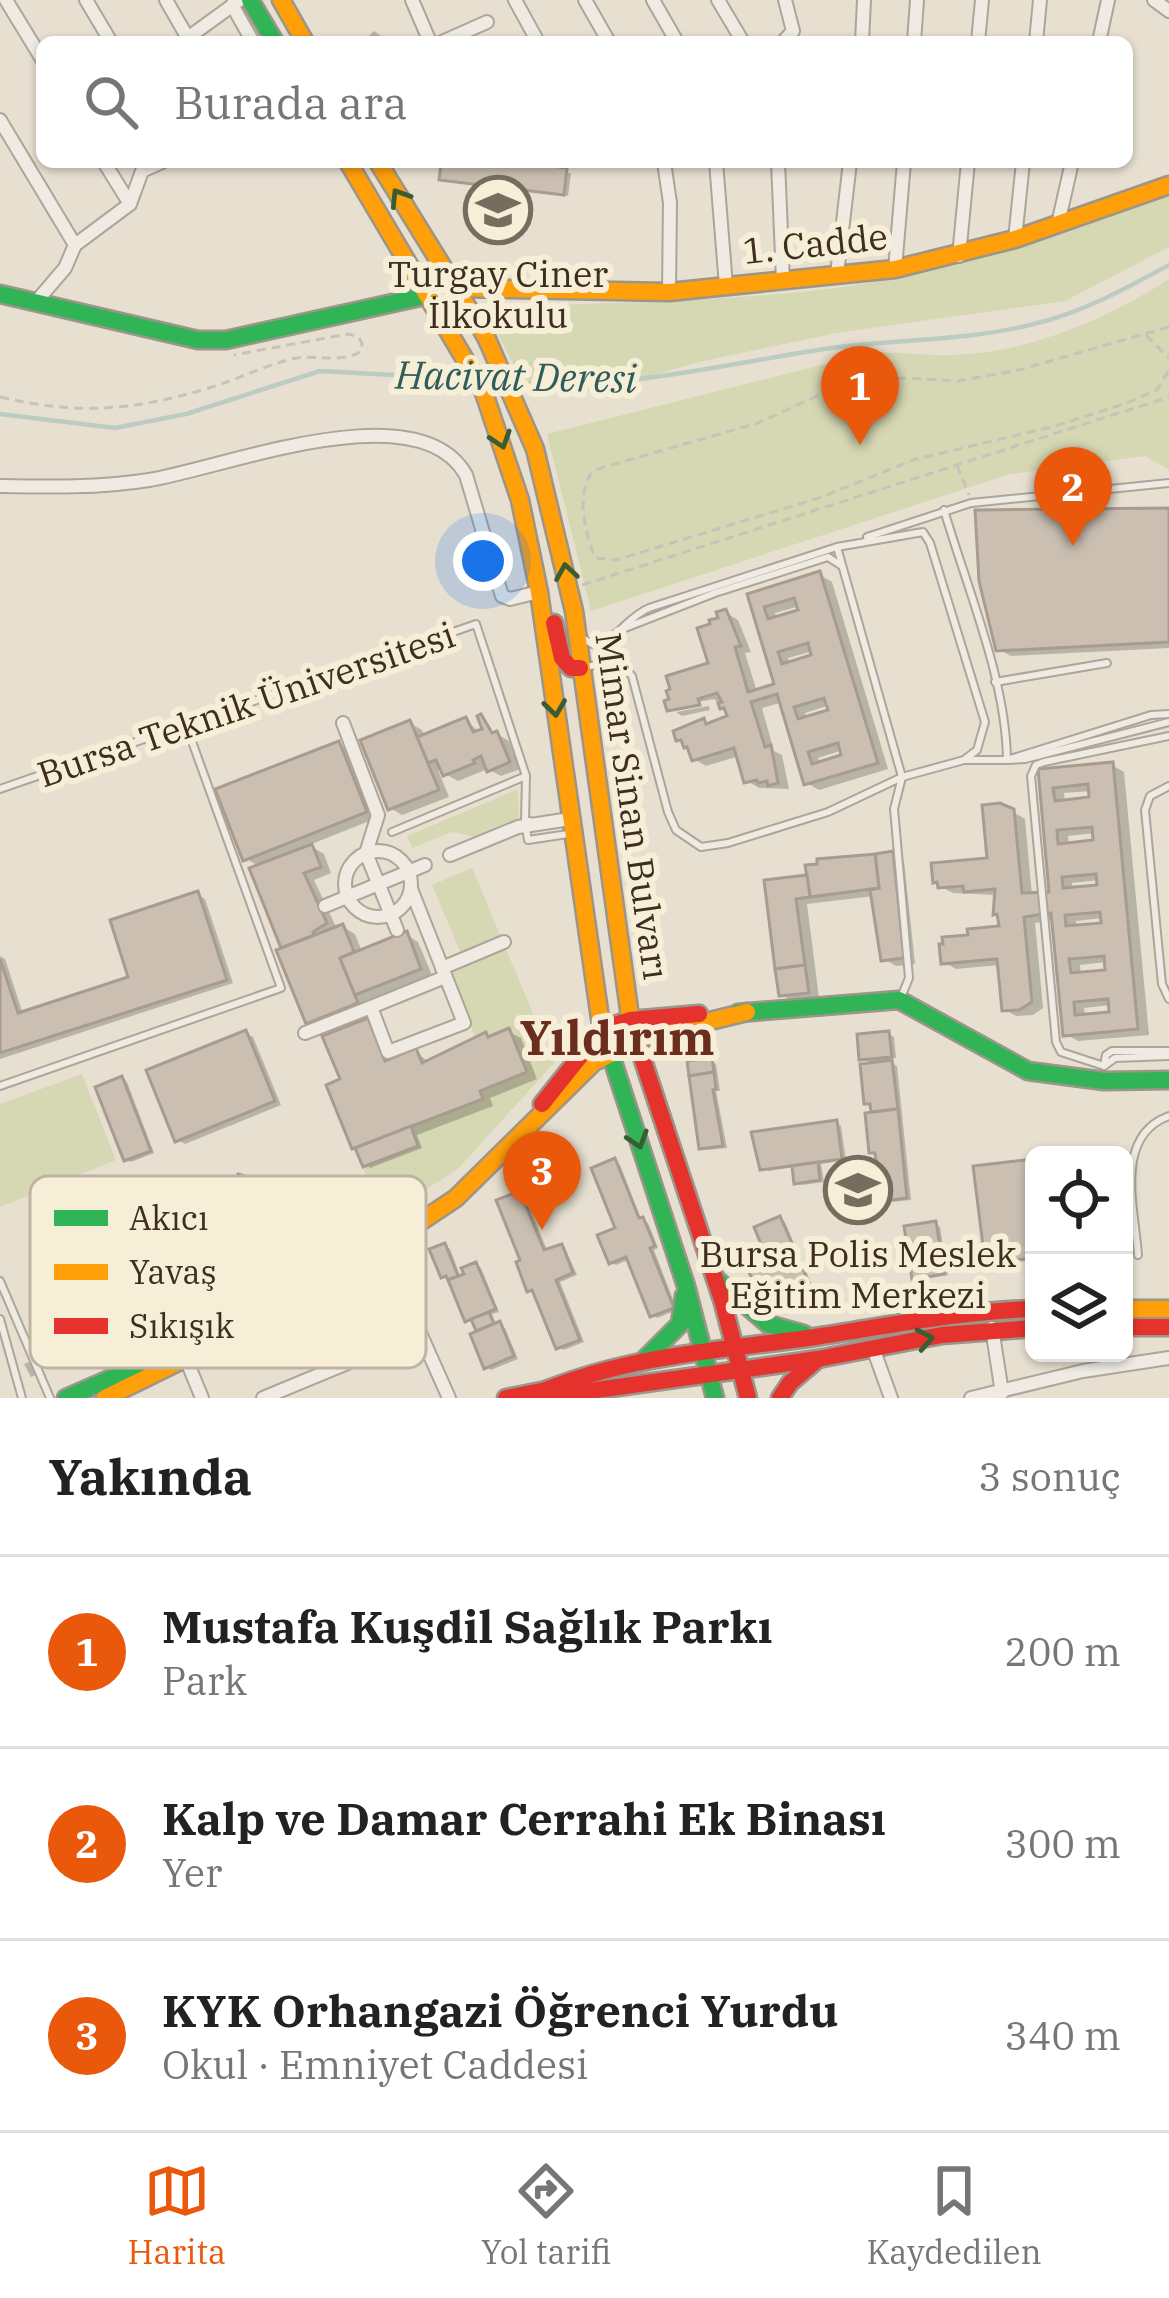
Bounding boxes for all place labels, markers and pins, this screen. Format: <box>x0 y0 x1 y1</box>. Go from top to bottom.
school or university icon: Turgay Ciner İlkokulu <box>463 175 533 245</box>
place label: Turgay Ciner İlkokulu <box>388 250 608 338</box>
pin: 1 <box>821 346 899 445</box>
pin: 2 <box>1034 447 1112 546</box>
pin: 3 <box>503 1131 581 1230</box>
school or university icon: Bursa Polis Meslek Eğitim Merkezi <box>823 1155 893 1225</box>
place label: Bursa Polis Meslek Eğitim Merkezi <box>699 1230 1017 1318</box>

